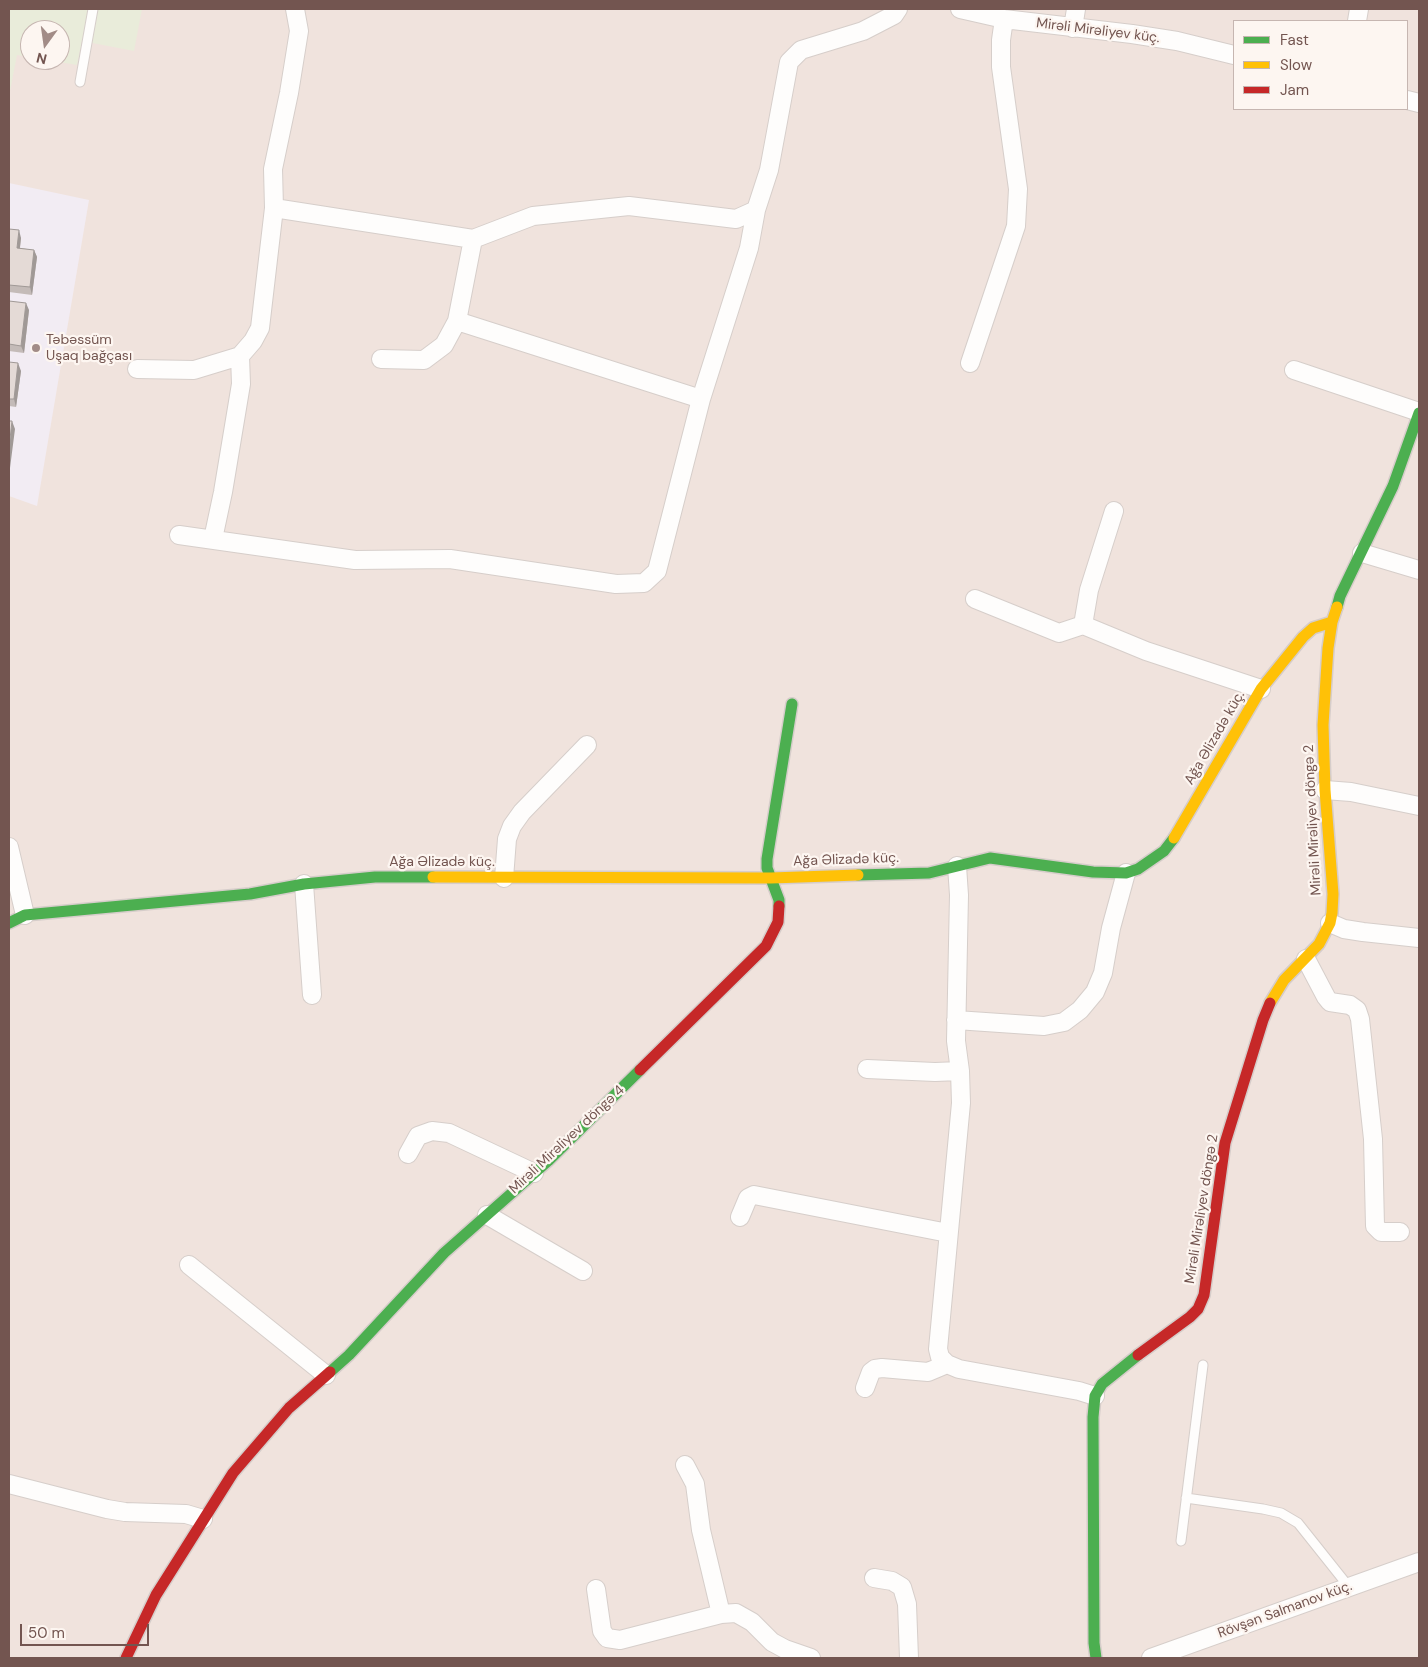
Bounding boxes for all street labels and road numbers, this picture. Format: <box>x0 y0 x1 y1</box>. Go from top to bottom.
street label: Mirəli Mirəliyev küç. <box>1035 15 1161 47</box>
street label: Ağa Əlizadə küç. <box>1181 688 1249 788</box>
street label: Mirəli Mirəliyev döngə 2 <box>1301 744 1325 896</box>
street label: Ağa Əlizadə küç. <box>793 850 899 870</box>
street label: Ağa Əlizadə küç. <box>389 854 495 870</box>
street label: Mirəli Mirəliyev döngə 4 <box>506 1082 628 1198</box>
street label: Mirəli Mirəliyev döngə 2 <box>1182 1133 1222 1285</box>
street label: Rövşən Salmanov küç. <box>1216 1578 1354 1642</box>

